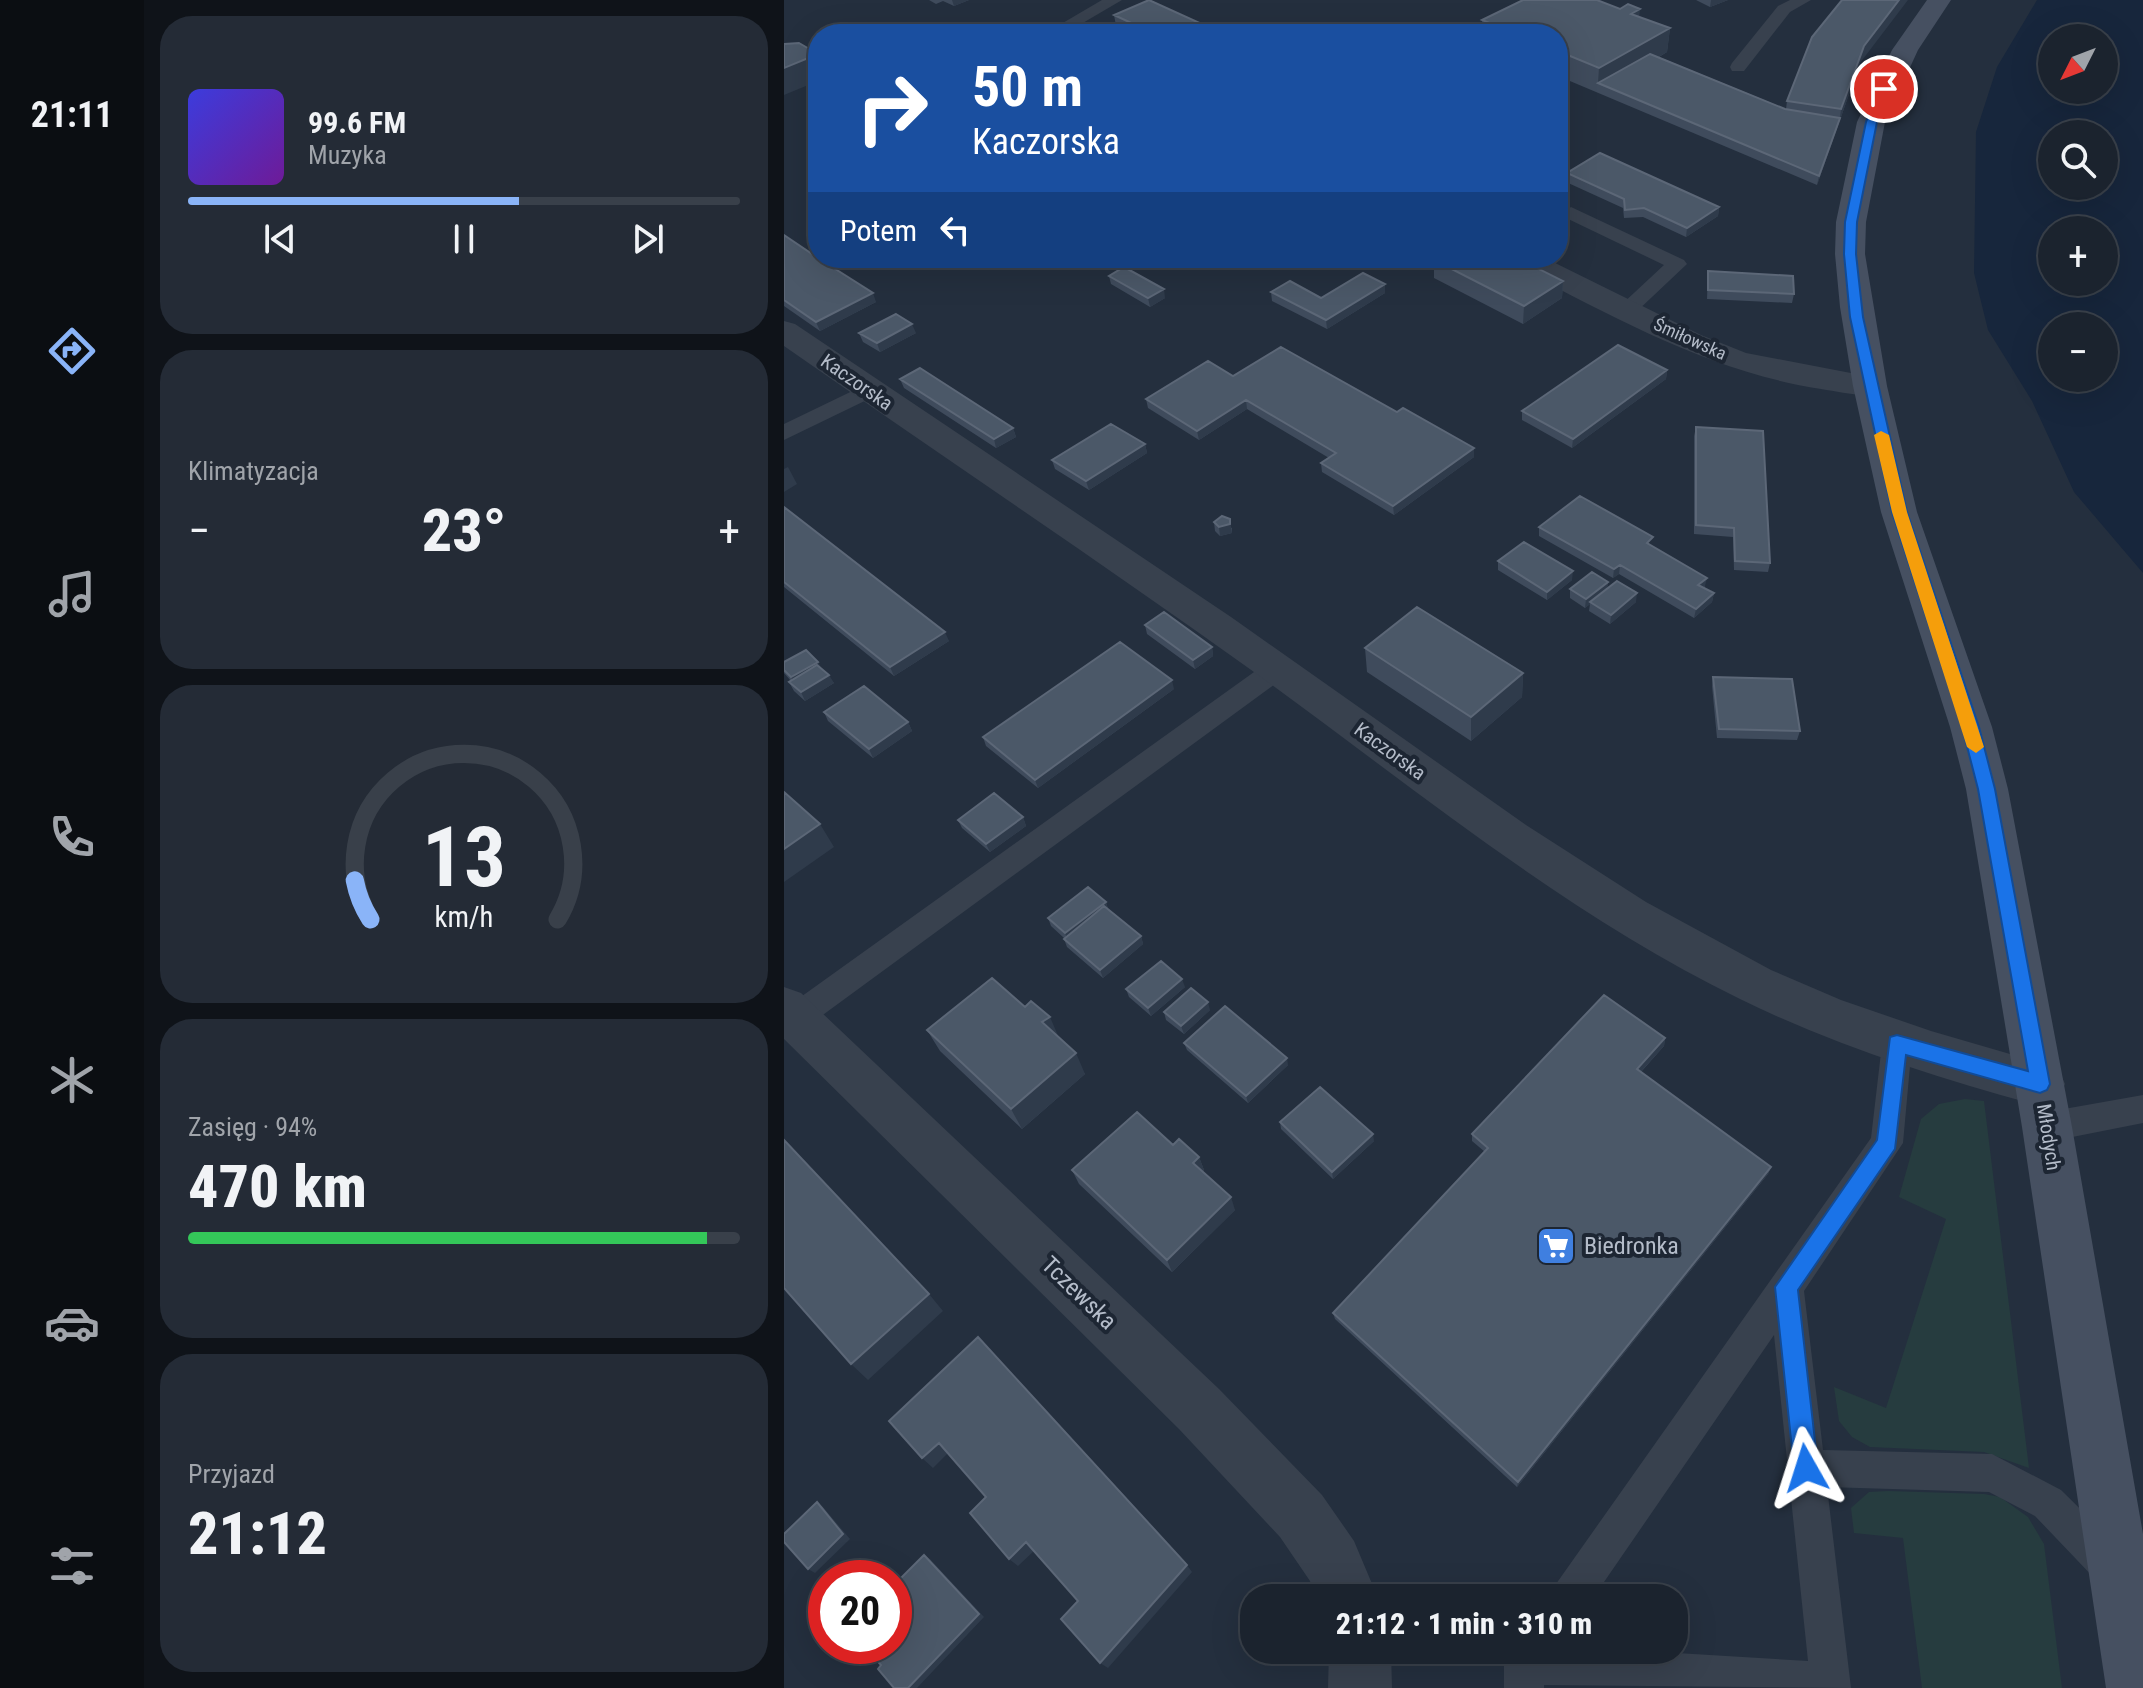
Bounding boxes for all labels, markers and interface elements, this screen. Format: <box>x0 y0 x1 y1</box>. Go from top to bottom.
north arrow <box>2038 24 2118 104</box>
map controls <box>2038 24 2118 392</box>
text: 50 m <box>972 54 1083 120</box>
pin <box>1850 55 1918 123</box>
icon: right <box>840 56 944 160</box>
icon: arrive <box>1862 67 1906 111</box>
text: 21:11 <box>31 94 113 136</box>
text: 99.6 FM <box>308 105 406 140</box>
button: search <box>2038 120 2118 200</box>
text: Kaczorska <box>972 121 1120 163</box>
text: Muzyka <box>308 140 387 170</box>
icon: left <box>933 208 977 252</box>
text: Potem <box>840 213 917 248</box>
button: + <box>2038 216 2118 296</box>
icon: previous <box>258 217 302 261</box>
icon: pause <box>442 217 486 261</box>
icon: next <box>626 217 670 261</box>
button: − <box>2038 312 2118 392</box>
street label: Śmiłowska <box>1651 313 1730 364</box>
icon: directions <box>44 323 100 379</box>
street label: Kaczorska <box>816 349 898 415</box>
text: Klimatyzacja <box>188 456 319 486</box>
text: 23° <box>422 495 506 566</box>
text: − <box>188 505 210 557</box>
text: + <box>718 505 740 557</box>
icon: music <box>44 566 100 622</box>
street label: Kaczorska <box>1350 717 1430 785</box>
icon: phone <box>44 809 100 865</box>
text: 13 <box>422 809 506 906</box>
text: km/h <box>435 900 493 934</box>
icon: climate <box>44 1052 100 1108</box>
street label: Młodych <box>2032 1102 2066 1172</box>
text: Zasięg · 94% <box>188 1112 317 1142</box>
text: 470 km <box>188 1151 367 1222</box>
supermarket icon: Biedronka <box>1535 1225 1577 1267</box>
place label: Biedronka <box>1584 1232 1679 1260</box>
street label: Tczewska <box>1036 1251 1122 1335</box>
icon: car <box>44 1295 100 1351</box>
position arrow <box>1764 1426 1848 1510</box>
text: Przyjazd <box>188 1459 275 1489</box>
text: 21:12 <box>188 1498 327 1569</box>
icon: filters <box>44 1538 100 1594</box>
speed limit sign: 20 <box>808 1560 912 1664</box>
text: 21:12 · 1 min · 310 m <box>1336 1606 1592 1641</box>

